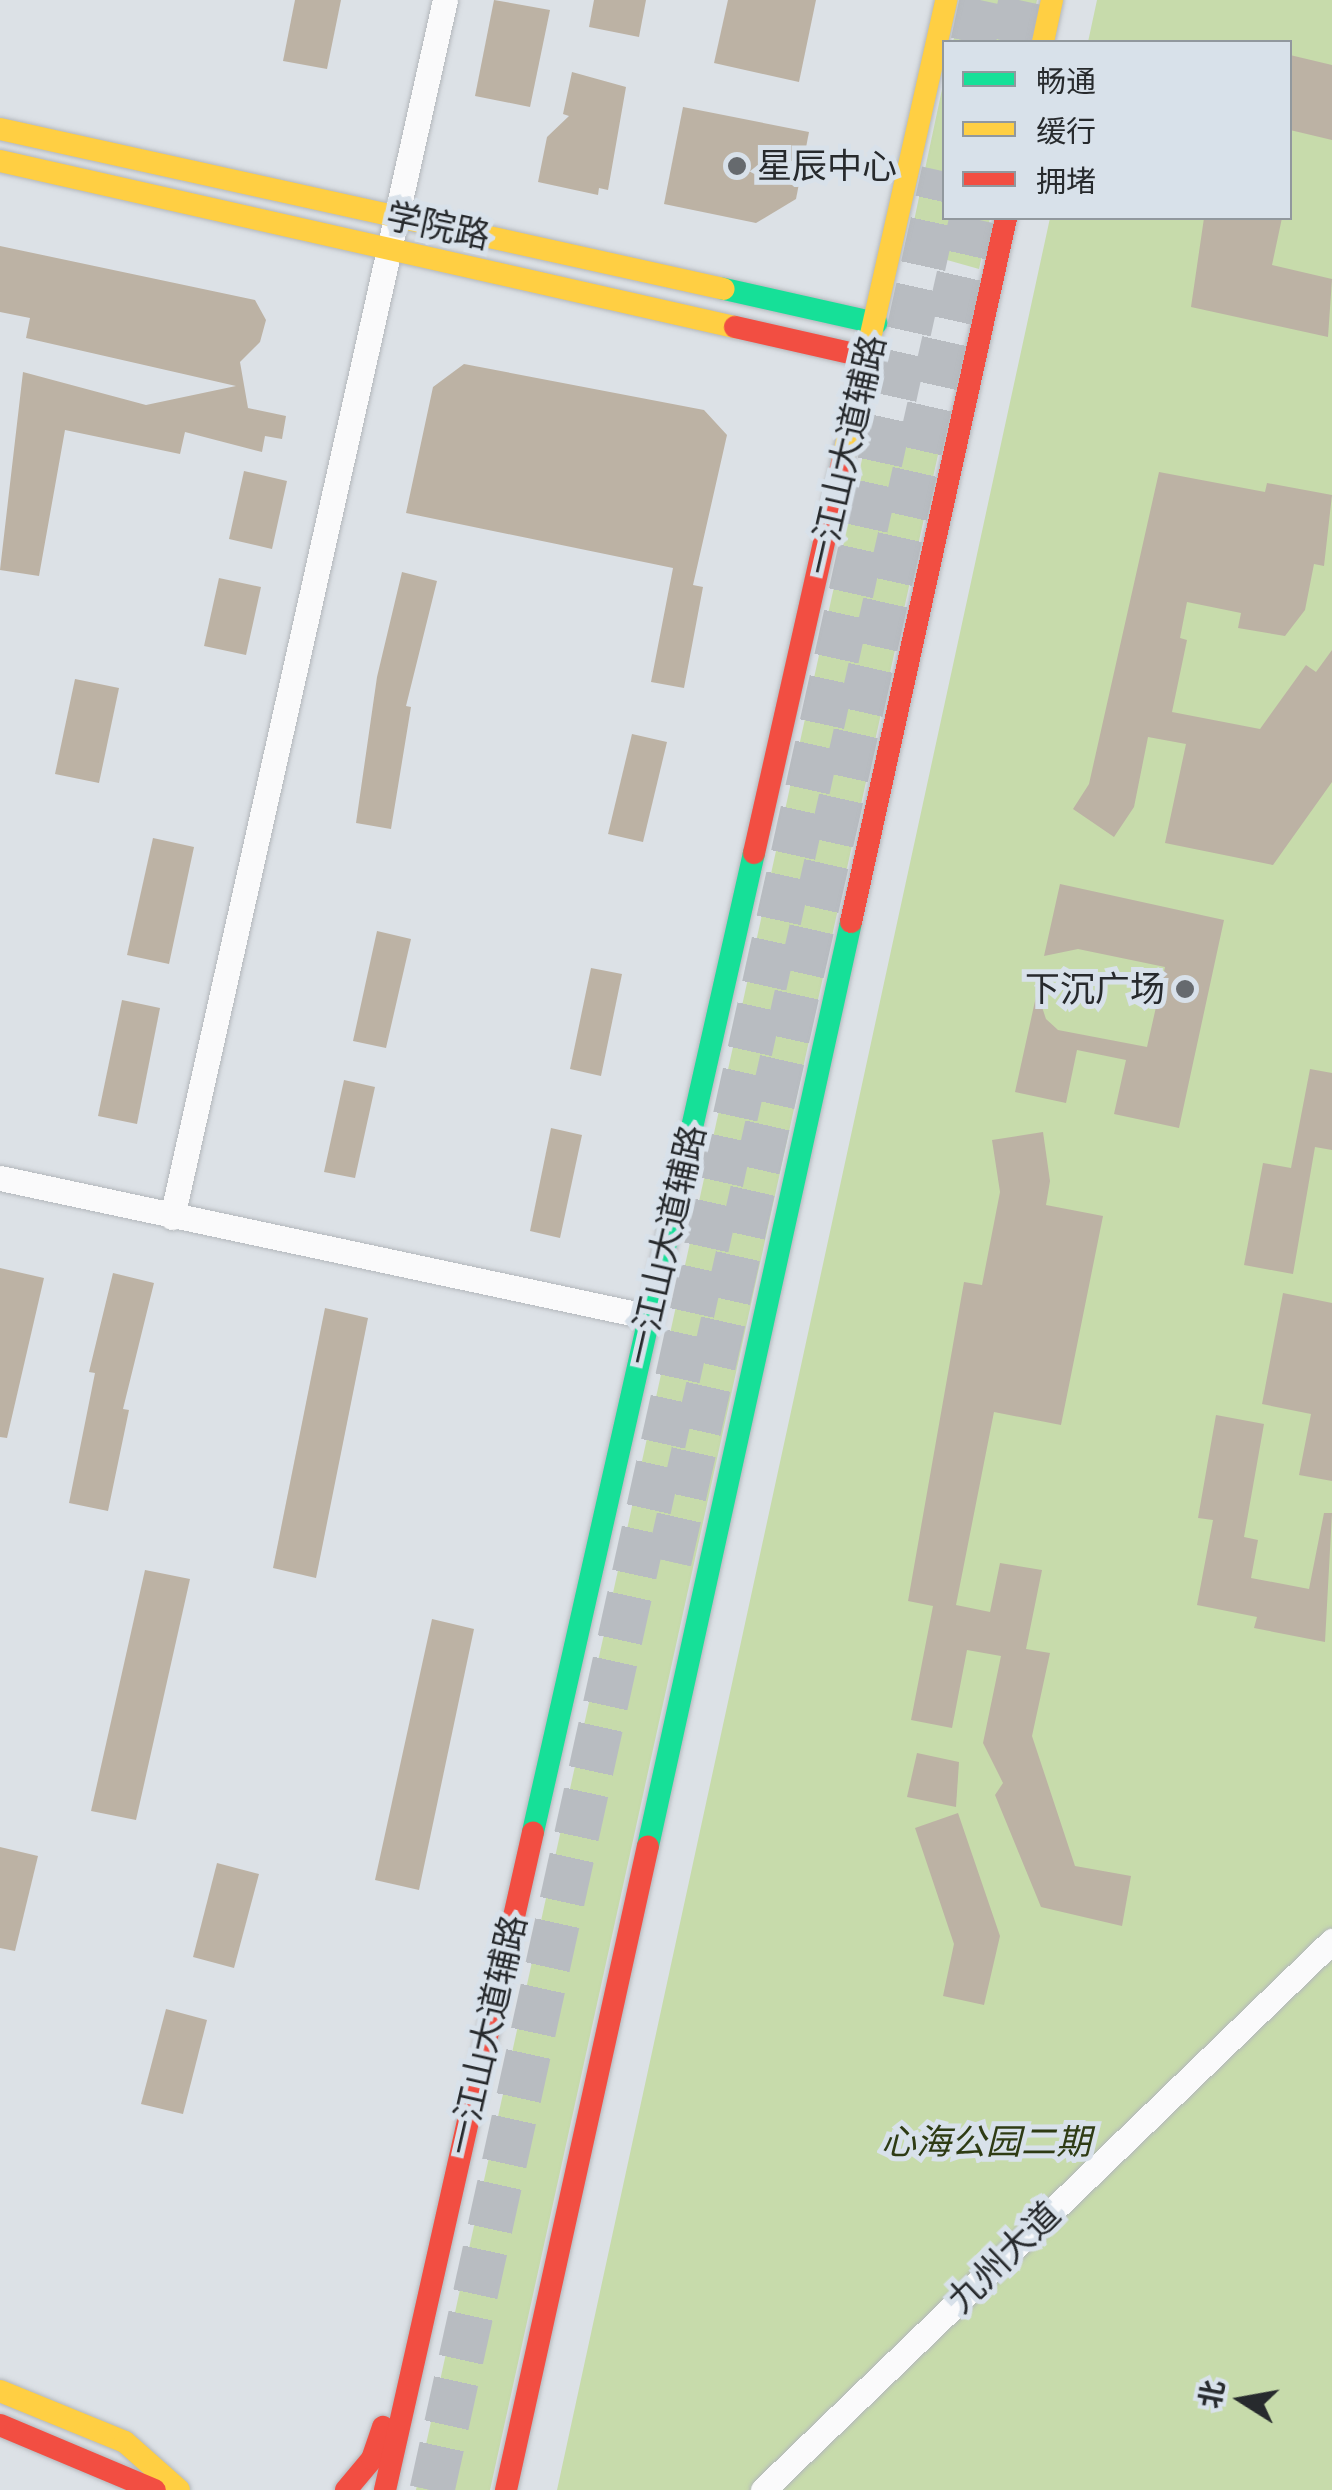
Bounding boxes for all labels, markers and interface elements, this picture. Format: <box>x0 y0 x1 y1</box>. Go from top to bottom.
legend <box>942 40 1292 220</box>
text: 畅通 <box>1036 64 1096 100</box>
text: 缓行 <box>1036 114 1096 150</box>
place label: 星辰中心 <box>757 145 897 187</box>
marker: 星辰中心 <box>726 155 748 177</box>
text: 拥堵 <box>1036 164 1096 200</box>
street label: 学院路 <box>382 195 494 257</box>
street label: 一江山大道辅路 <box>798 331 894 579</box>
place label: 下沉广场 <box>1025 968 1165 1010</box>
marker: 下沉广场 <box>1174 978 1196 1000</box>
street label: 一江山大道辅路 <box>618 1121 714 1369</box>
street label: 一江山大道辅路 <box>439 1911 535 2159</box>
park label: 心海公园二期 <box>881 2121 1091 2163</box>
street label: 九州大道 <box>939 2193 1069 2321</box>
north arrow <box>1192 2350 1292 2450</box>
text: 北 <box>1193 2377 1231 2411</box>

